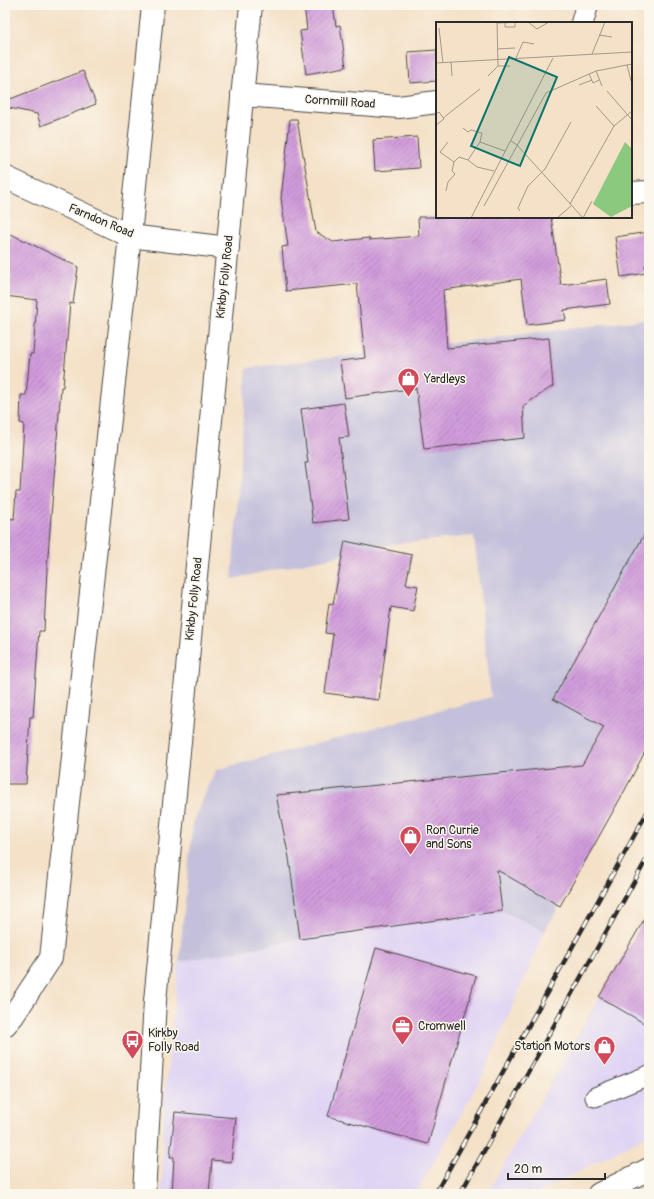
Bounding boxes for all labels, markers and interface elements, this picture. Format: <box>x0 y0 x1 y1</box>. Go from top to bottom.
inset map <box>436 22 632 218</box>
street label: Cornmill Road <box>304 92 376 112</box>
street label: Farndon Road <box>66 201 136 242</box>
street label: Kirkby Folly Road <box>213 235 237 319</box>
shop icon: Yardleys <box>395 366 421 399</box>
place label: Yardleys <box>423 372 466 387</box>
street label: Kirkby Folly Road <box>182 557 206 641</box>
place label: Ron Currie and Sons <box>426 823 479 852</box>
shop icon: Ron Currie and Sons <box>397 824 423 857</box>
office icon: Cromwell <box>389 1013 415 1046</box>
place label: Cromwell <box>418 1019 466 1034</box>
place label: Kirkby Folly Road <box>148 1026 199 1055</box>
bus stop icon: Kirkby Folly Road <box>120 1027 146 1060</box>
shop icon: Station Motors <box>592 1033 618 1066</box>
place label: Station Motors <box>514 1039 591 1054</box>
scale bar <box>508 1155 605 1181</box>
text: 20 m <box>514 1162 543 1177</box>

